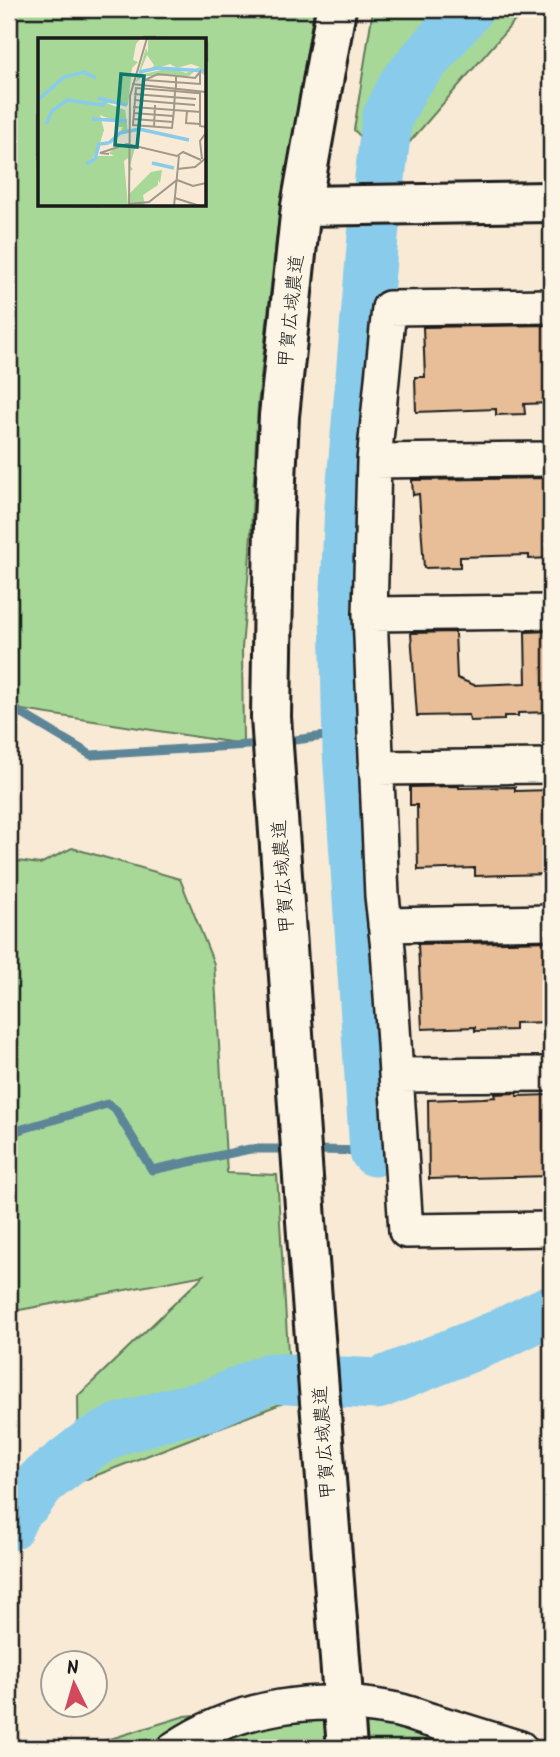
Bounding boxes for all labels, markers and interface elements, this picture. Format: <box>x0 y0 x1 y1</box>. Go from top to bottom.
inset map <box>38 38 206 206</box>
street label: 甲賀広域農道 <box>271 253 313 369</box>
street label: 甲賀広域農道 <box>265 819 303 935</box>
street label: 甲賀広域農道 <box>306 1385 344 1501</box>
north arrow <box>38 1648 108 1718</box>
text: N <box>65 1654 80 1685</box>

